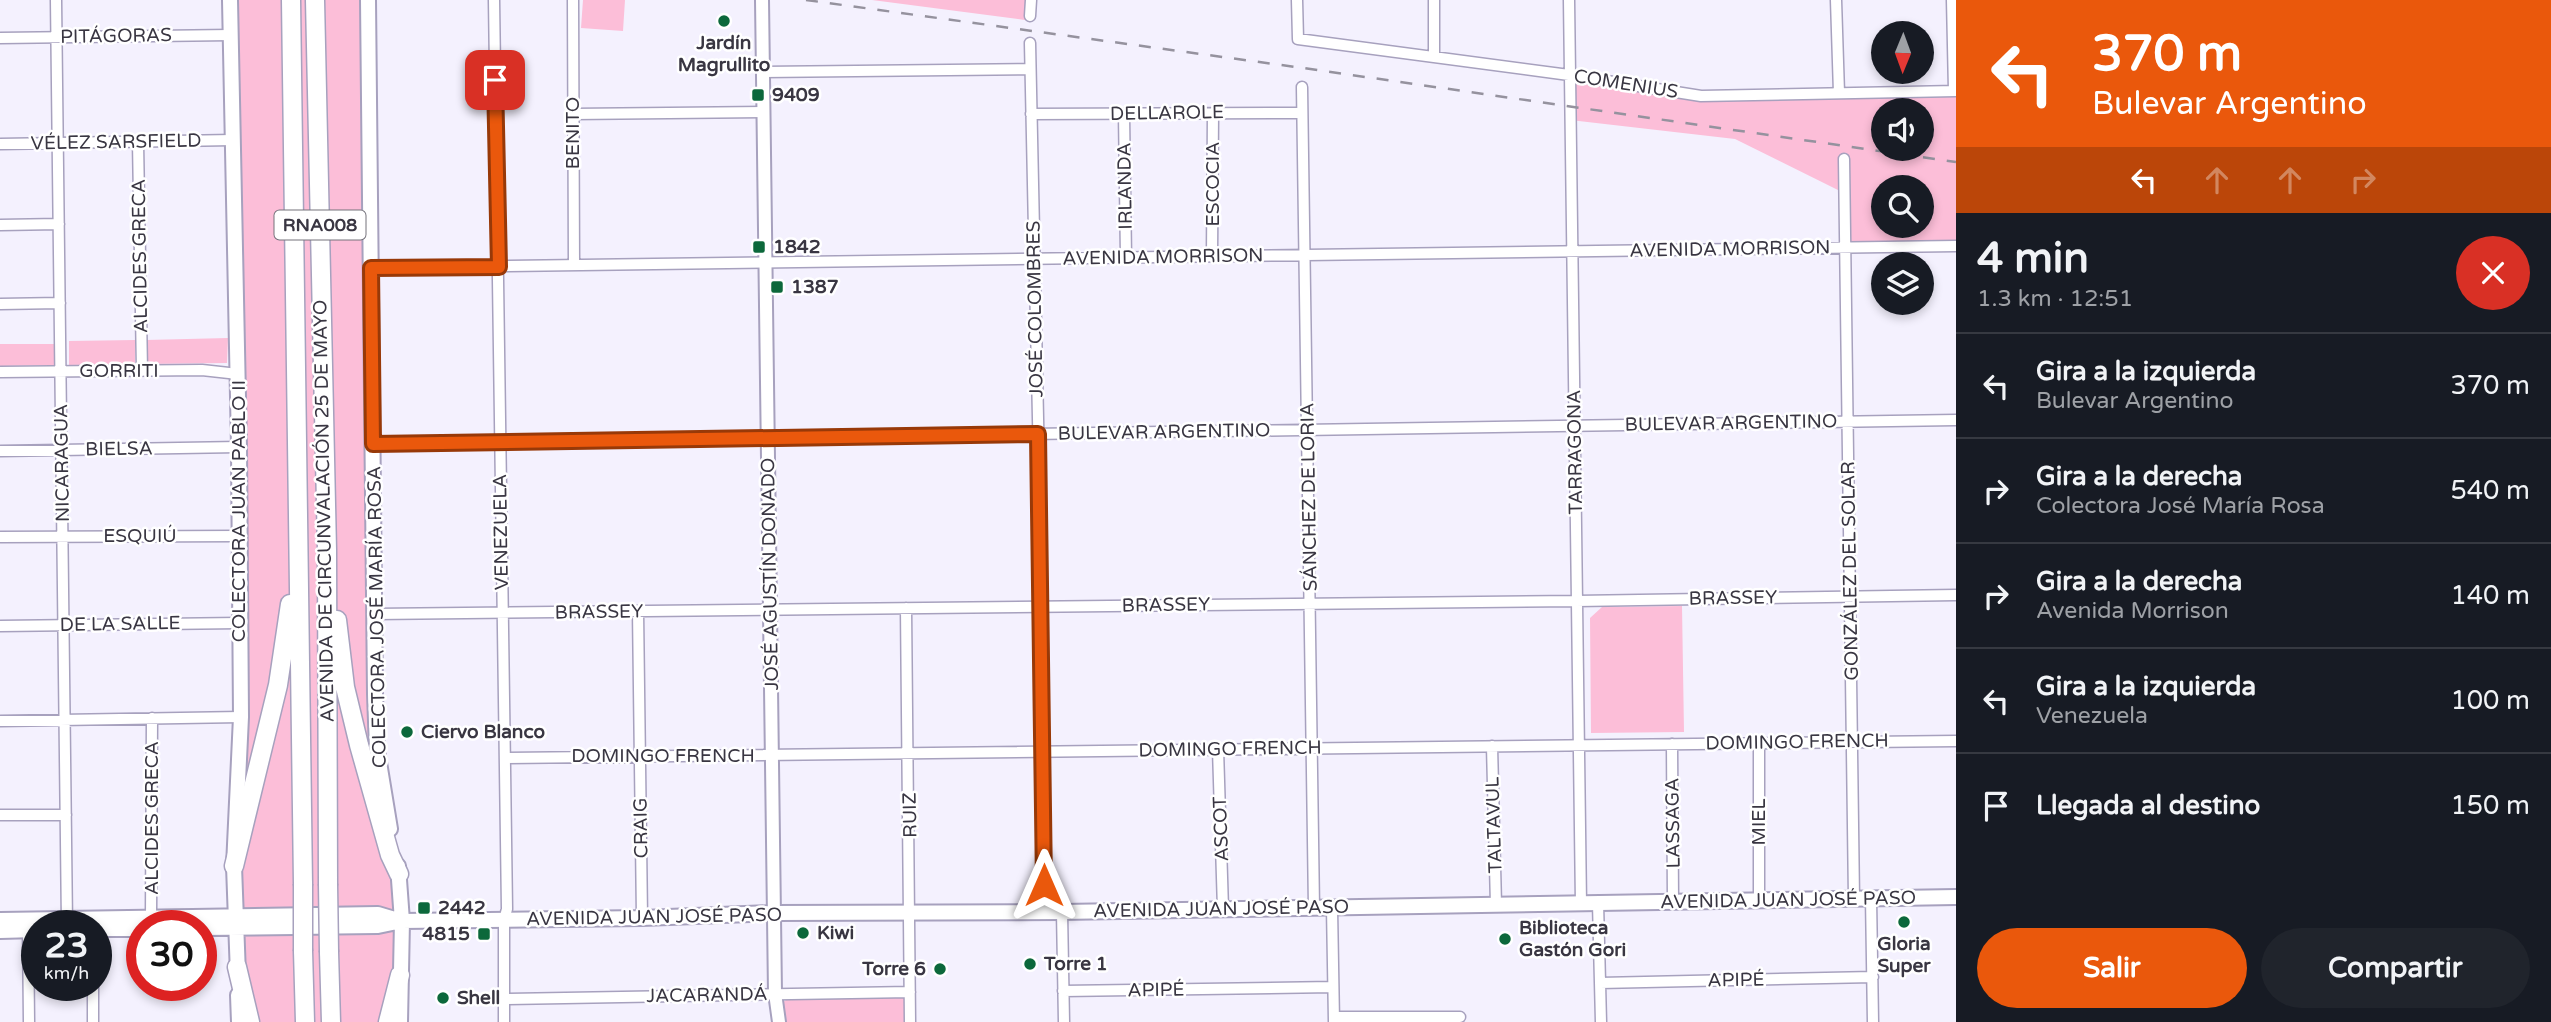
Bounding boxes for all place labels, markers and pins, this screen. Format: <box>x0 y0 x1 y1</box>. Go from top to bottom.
marker: Jardín Magrullito <box>716 13 732 29</box>
place label: Jardín Magrullito <box>678 32 770 77</box>
pin <box>465 50 525 110</box>
place label: 9409 <box>772 84 820 106</box>
marker: 9409 <box>750 87 766 103</box>
place label: 1842 <box>773 236 821 258</box>
marker: 1842 <box>751 239 767 255</box>
place label: 1387 <box>791 276 839 298</box>
marker: 1387 <box>769 279 785 295</box>
place label: Ciervo Blanco <box>421 721 545 743</box>
marker: Ciervo Blanco <box>399 724 415 740</box>
place label: 2442 <box>438 897 486 919</box>
marker: 2442 <box>416 900 432 916</box>
marker: Gloria Super <box>1896 914 1912 930</box>
place label: Biblioteca Gastón Gori <box>1519 917 1626 961</box>
place label: Kiwi <box>817 922 854 944</box>
place label: 4815 <box>422 923 470 945</box>
marker: Kiwi <box>795 925 811 941</box>
marker: 4815 <box>476 926 492 942</box>
marker: Biblioteca Gastón Gori <box>1497 931 1513 947</box>
place label: Gloria Super <box>1877 933 1931 978</box>
place label: Torre 1 <box>1043 953 1108 975</box>
marker: Torre 1 <box>1022 956 1038 972</box>
place label: Torre 6 <box>861 958 926 980</box>
marker: Torre 6 <box>932 961 948 977</box>
place label: Shell <box>457 987 500 1009</box>
marker: Shell <box>435 990 451 1006</box>

